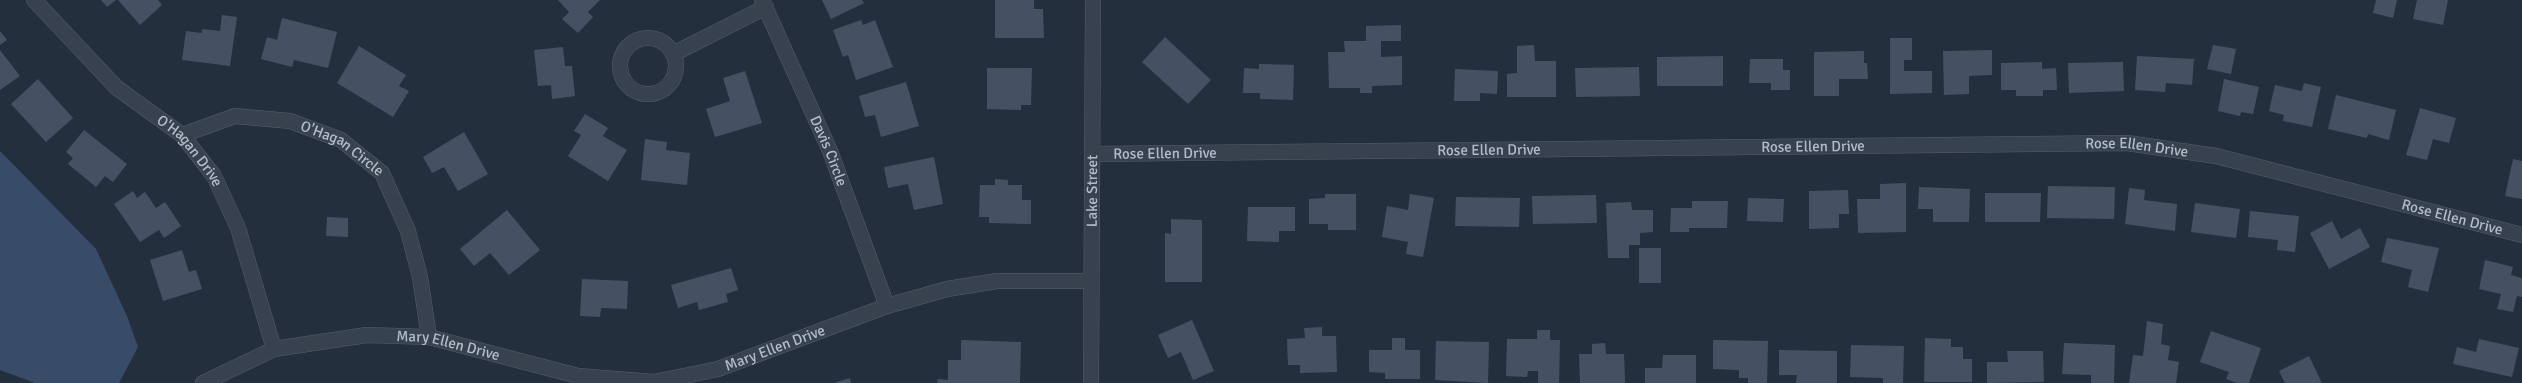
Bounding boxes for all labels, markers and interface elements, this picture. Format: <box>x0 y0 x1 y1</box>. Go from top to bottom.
street label: O'Hagan Drive <box>153 111 227 189</box>
street label: Davis Circle <box>806 113 851 189</box>
street label: O'Hagan Circle <box>298 117 388 180</box>
street label: Rose Ellen Drive <box>2085 134 2189 161</box>
street label: Rose Ellen Drive <box>1761 137 1865 156</box>
street label: Rose Ellen Drive <box>1437 140 1541 159</box>
street label: Rose Ellen Drive <box>1113 144 1217 163</box>
street label: Lake Street <box>1083 155 1101 227</box>
street label: Rose Ellen Drive <box>2400 195 2505 239</box>
street label: Mary Ellen Drive <box>722 321 827 375</box>
street label: Mary Ellen Drive <box>396 327 502 364</box>

